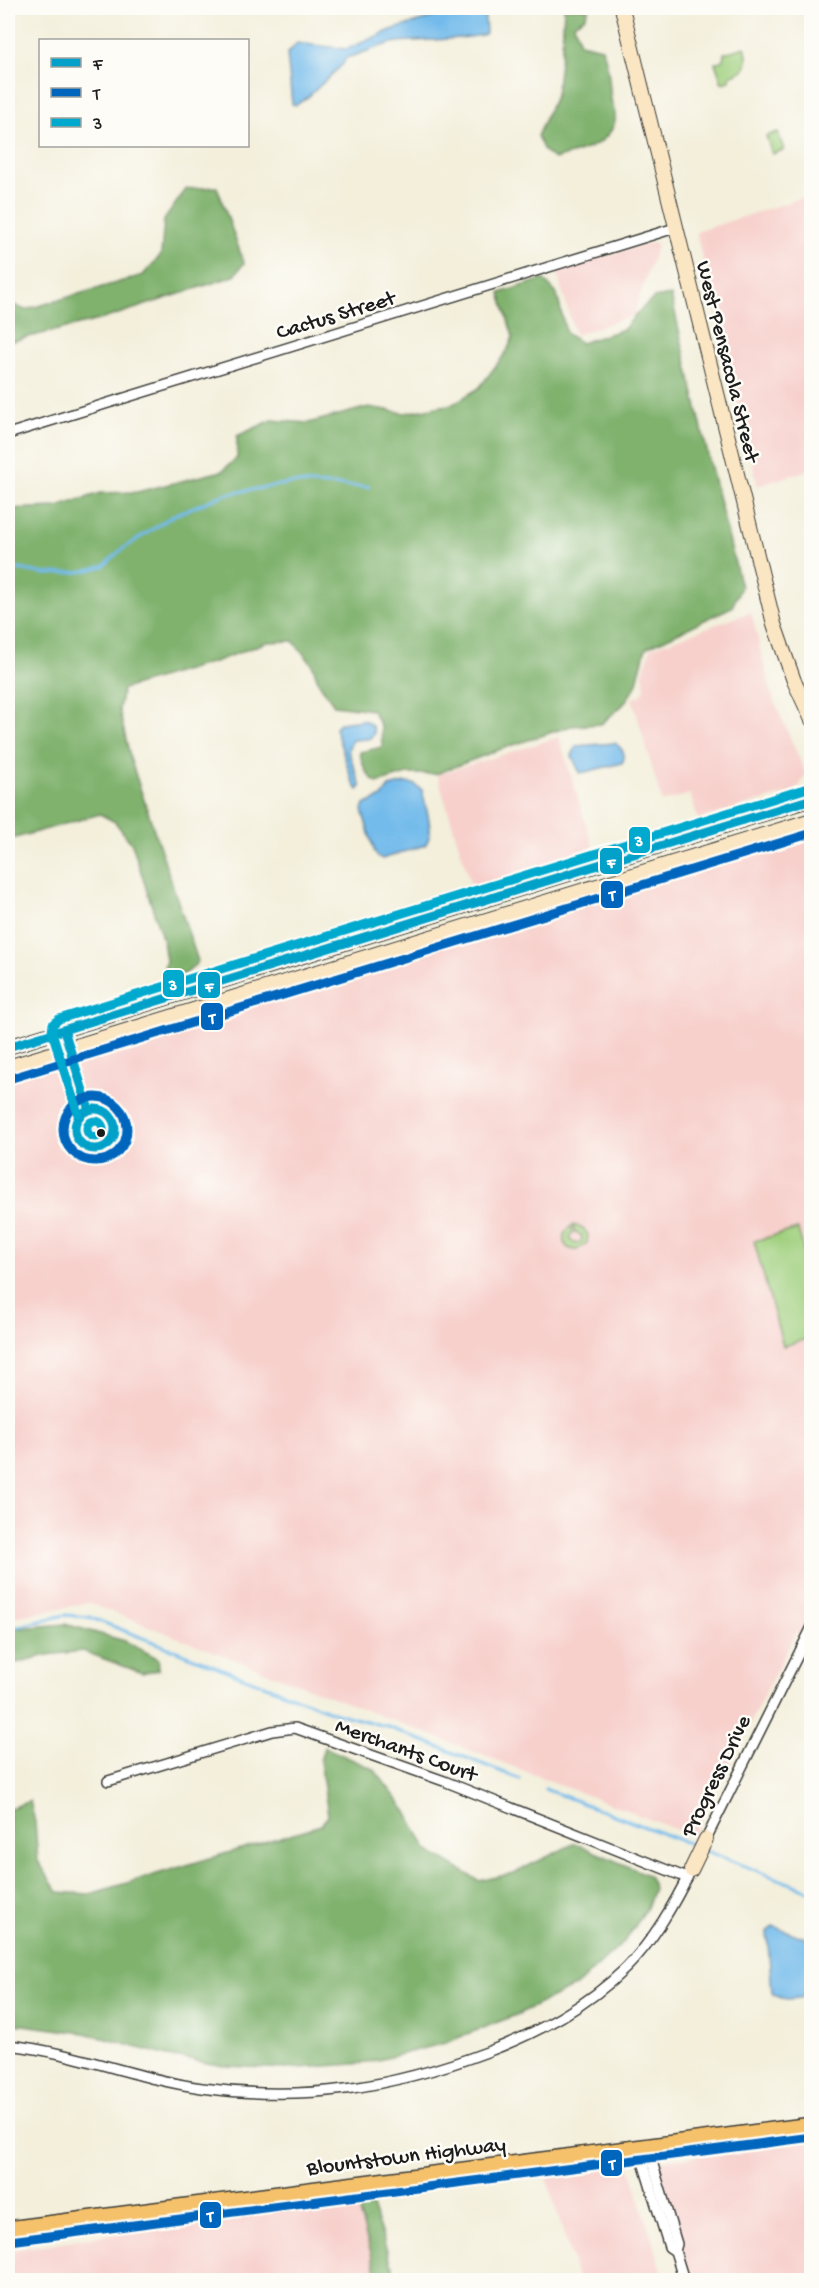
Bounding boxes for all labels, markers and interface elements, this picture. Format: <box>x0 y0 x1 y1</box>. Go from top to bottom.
legend <box>39 39 249 147</box>
text: F <box>92 55 103 76</box>
text: T <box>92 85 101 106</box>
text: 3 <box>92 115 102 136</box>
street label: West Pensacola Street <box>689 259 764 467</box>
street label: Cactus Street <box>274 286 401 347</box>
line badge: 3 <box>628 826 651 854</box>
text: 3 <box>634 834 643 853</box>
line badge: F <box>599 847 623 875</box>
text: F <box>606 855 617 874</box>
line badge: T <box>600 880 624 909</box>
text: T <box>607 888 617 907</box>
line badge: 3 <box>162 969 185 998</box>
line badge: F <box>197 971 221 999</box>
text: 3 <box>168 978 177 997</box>
text: F <box>204 979 215 998</box>
line badge: T <box>200 1002 224 1031</box>
text: T <box>207 1011 217 1030</box>
unlabelled marker <box>95 1127 107 1139</box>
street label: Progress Drive <box>676 1711 759 1843</box>
street label: Merchants Court <box>331 1714 482 1790</box>
street label: Blountstown Highway <box>305 2133 508 2183</box>
line badge: T <box>600 2149 623 2177</box>
text: T <box>607 2157 617 2176</box>
line badge: T <box>199 2201 222 2229</box>
text: T <box>205 2209 215 2228</box>

